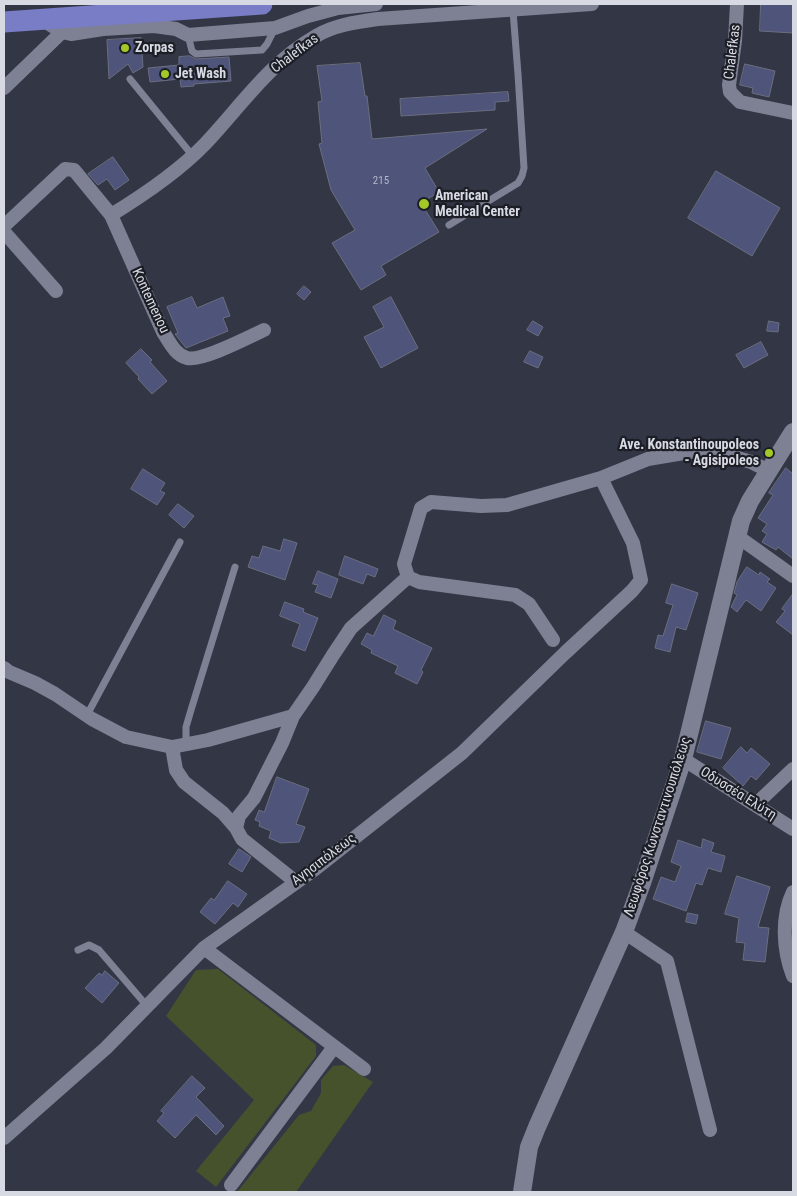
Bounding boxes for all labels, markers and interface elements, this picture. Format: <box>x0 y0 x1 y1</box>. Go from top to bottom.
street label: Chalefkas <box>721 24 745 80</box>
street label: Chalefkas <box>268 31 322 77</box>
place label: Zorpas <box>135 40 174 56</box>
marker: Zorpas <box>119 42 131 54</box>
place label: Jet Wash <box>175 66 226 82</box>
marker: Jet Wash <box>159 68 171 80</box>
house number: 215 <box>373 174 389 188</box>
place label: American Medical Center <box>435 188 520 220</box>
marker: American Medical Center <box>417 197 431 211</box>
street label: Kontemenou <box>128 266 172 336</box>
place label: Ave. Konstantinoupoleos - Agisipoleos <box>619 437 759 470</box>
marker: Ave. Konstantinoupoleos - Agisipoleos <box>763 447 775 459</box>
street label: Λεωφόρος Κωνσταντινουπόλεως <box>621 735 695 919</box>
street label: Οδυσσέα Ελύτη <box>697 764 779 824</box>
street label: Αγησιπόλεως <box>289 830 359 890</box>

